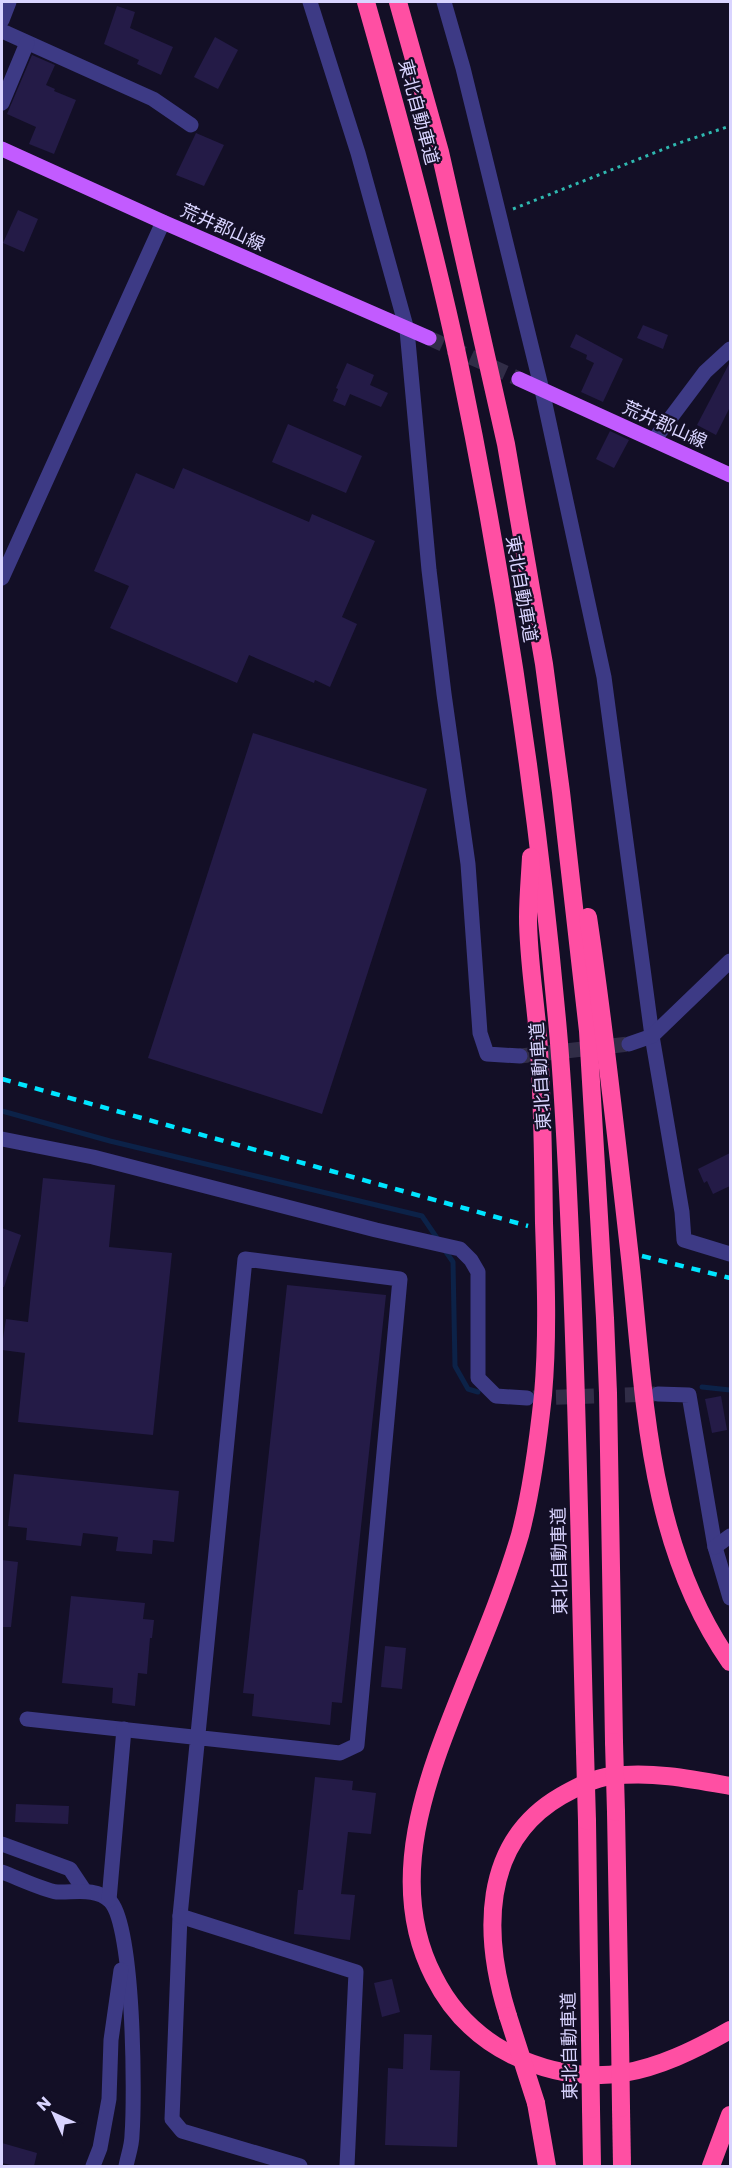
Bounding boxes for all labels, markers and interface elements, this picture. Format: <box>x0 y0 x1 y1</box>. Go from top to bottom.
street label: 東北自動車道 <box>393 57 445 167</box>
street label: 荒井郡山線 <box>177 197 269 257</box>
street label: 荒井郡山線 <box>619 394 711 454</box>
street label: 東北自動車道 <box>500 534 544 644</box>
street label: 東北自動車道 <box>524 1021 556 1131</box>
street label: 東北自動車道 <box>546 1507 572 1615</box>
street label: 東北自動車道 <box>556 1992 582 2100</box>
north arrow <box>24 2084 84 2144</box>
text: N <box>31 2091 56 2116</box>

